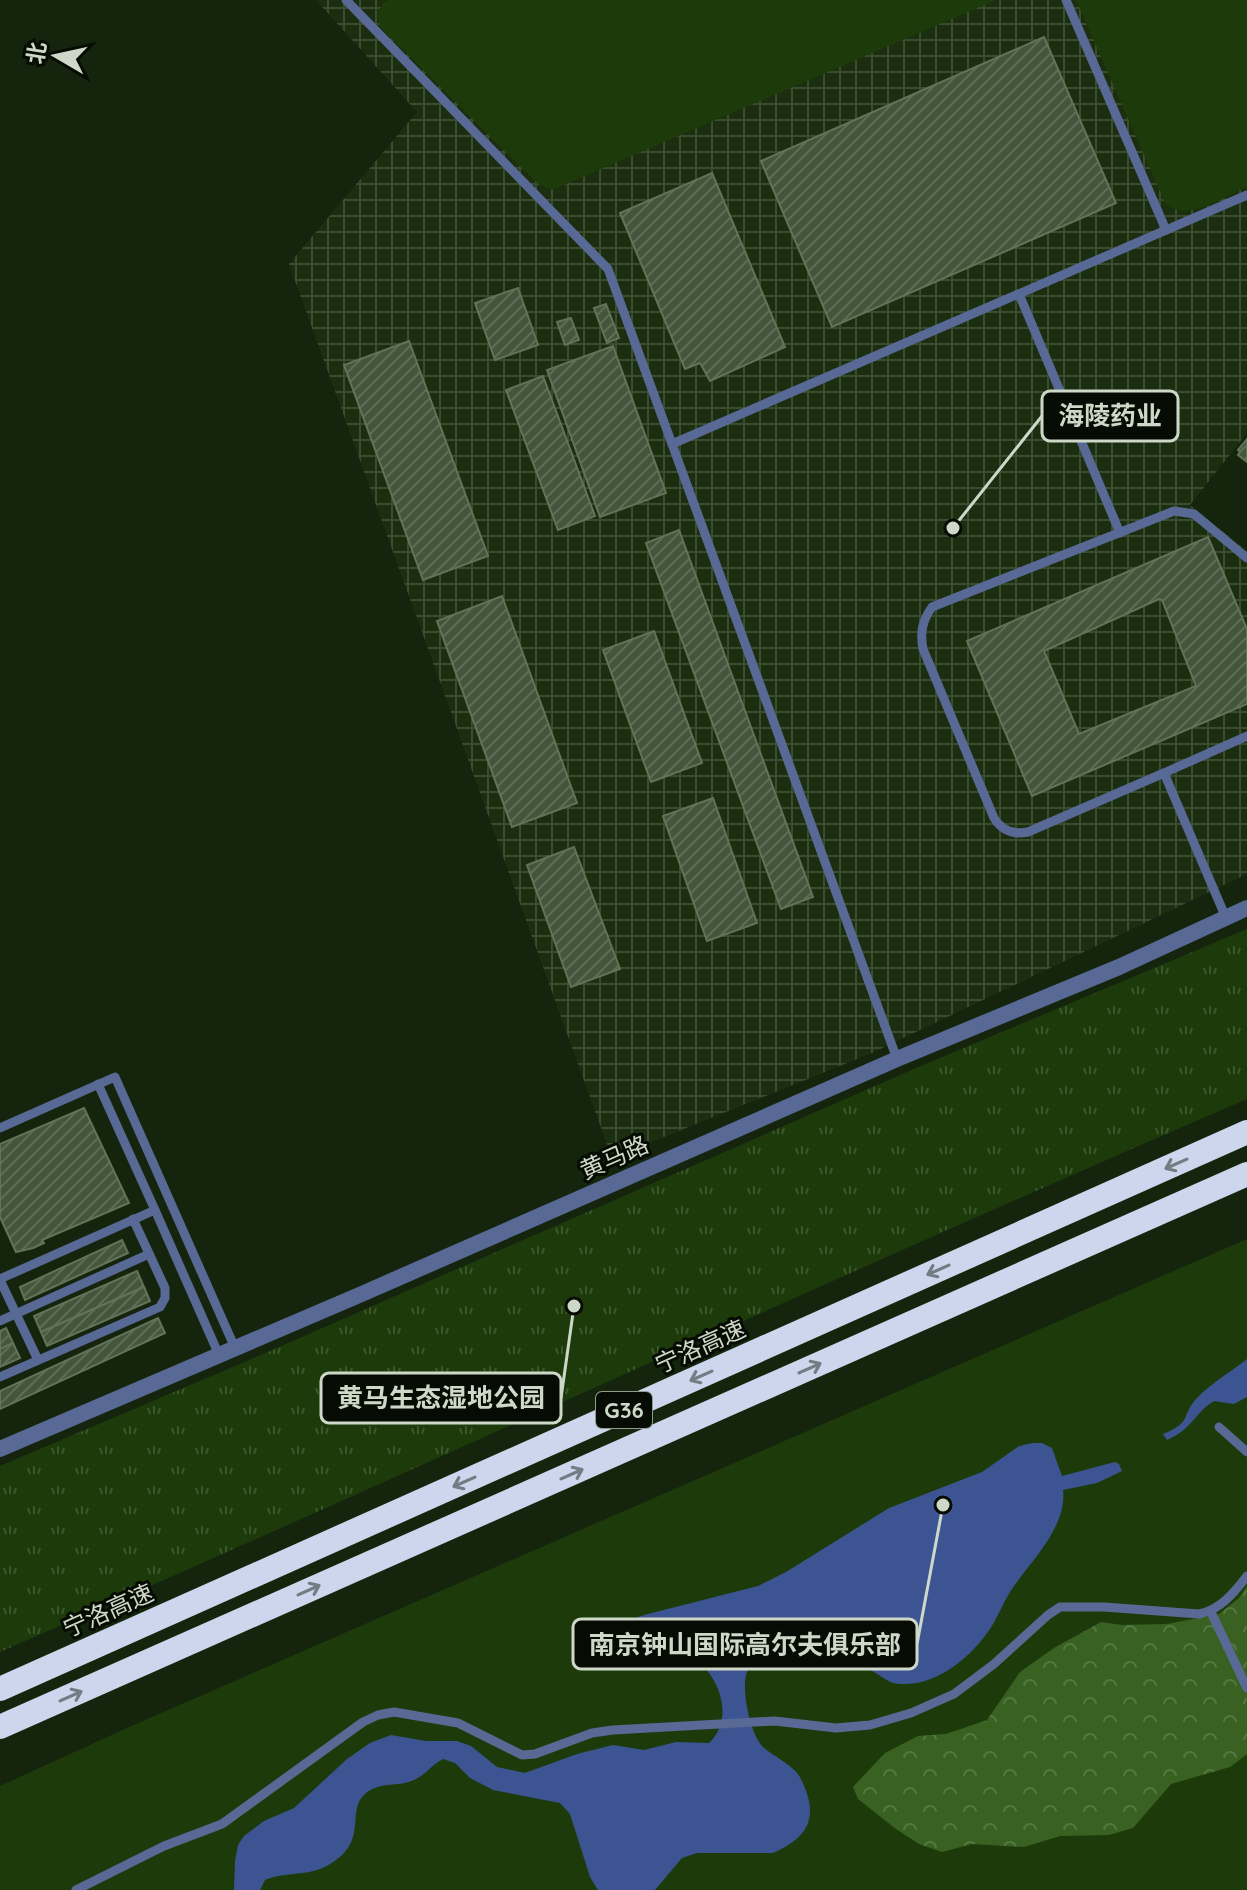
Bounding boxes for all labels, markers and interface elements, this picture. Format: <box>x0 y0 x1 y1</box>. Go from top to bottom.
north arrow <box>16 16 96 96</box>
text: 北 <box>21 40 52 66</box>
callout: 海陵药业 <box>1042 391 1178 441</box>
text: 海陵药业 <box>1058 399 1162 432</box>
street label: 黄马路 <box>575 1129 653 1185</box>
one-way arrow <box>1164 1157 1188 1172</box>
one-way arrow <box>927 1263 951 1278</box>
street label: 宁洛高速 <box>650 1313 750 1379</box>
one-way arrow <box>798 1360 822 1375</box>
one-way arrow <box>689 1369 714 1384</box>
callout: 黄马生态湿地公园 <box>321 1373 561 1423</box>
text: 黄马生态湿地公园 <box>337 1381 545 1414</box>
road number: G36 <box>596 1392 652 1428</box>
one-way arrow <box>559 1465 584 1480</box>
one-way arrow <box>452 1475 476 1490</box>
street label: 宁洛高速 <box>58 1577 158 1643</box>
one-way arrow <box>296 1582 321 1597</box>
callout: 南京钟山国际高尔夫俱乐部 <box>573 1619 917 1669</box>
text: 南京钟山国际高尔夫俱乐部 <box>589 1628 901 1661</box>
one-way arrow <box>59 1688 83 1703</box>

